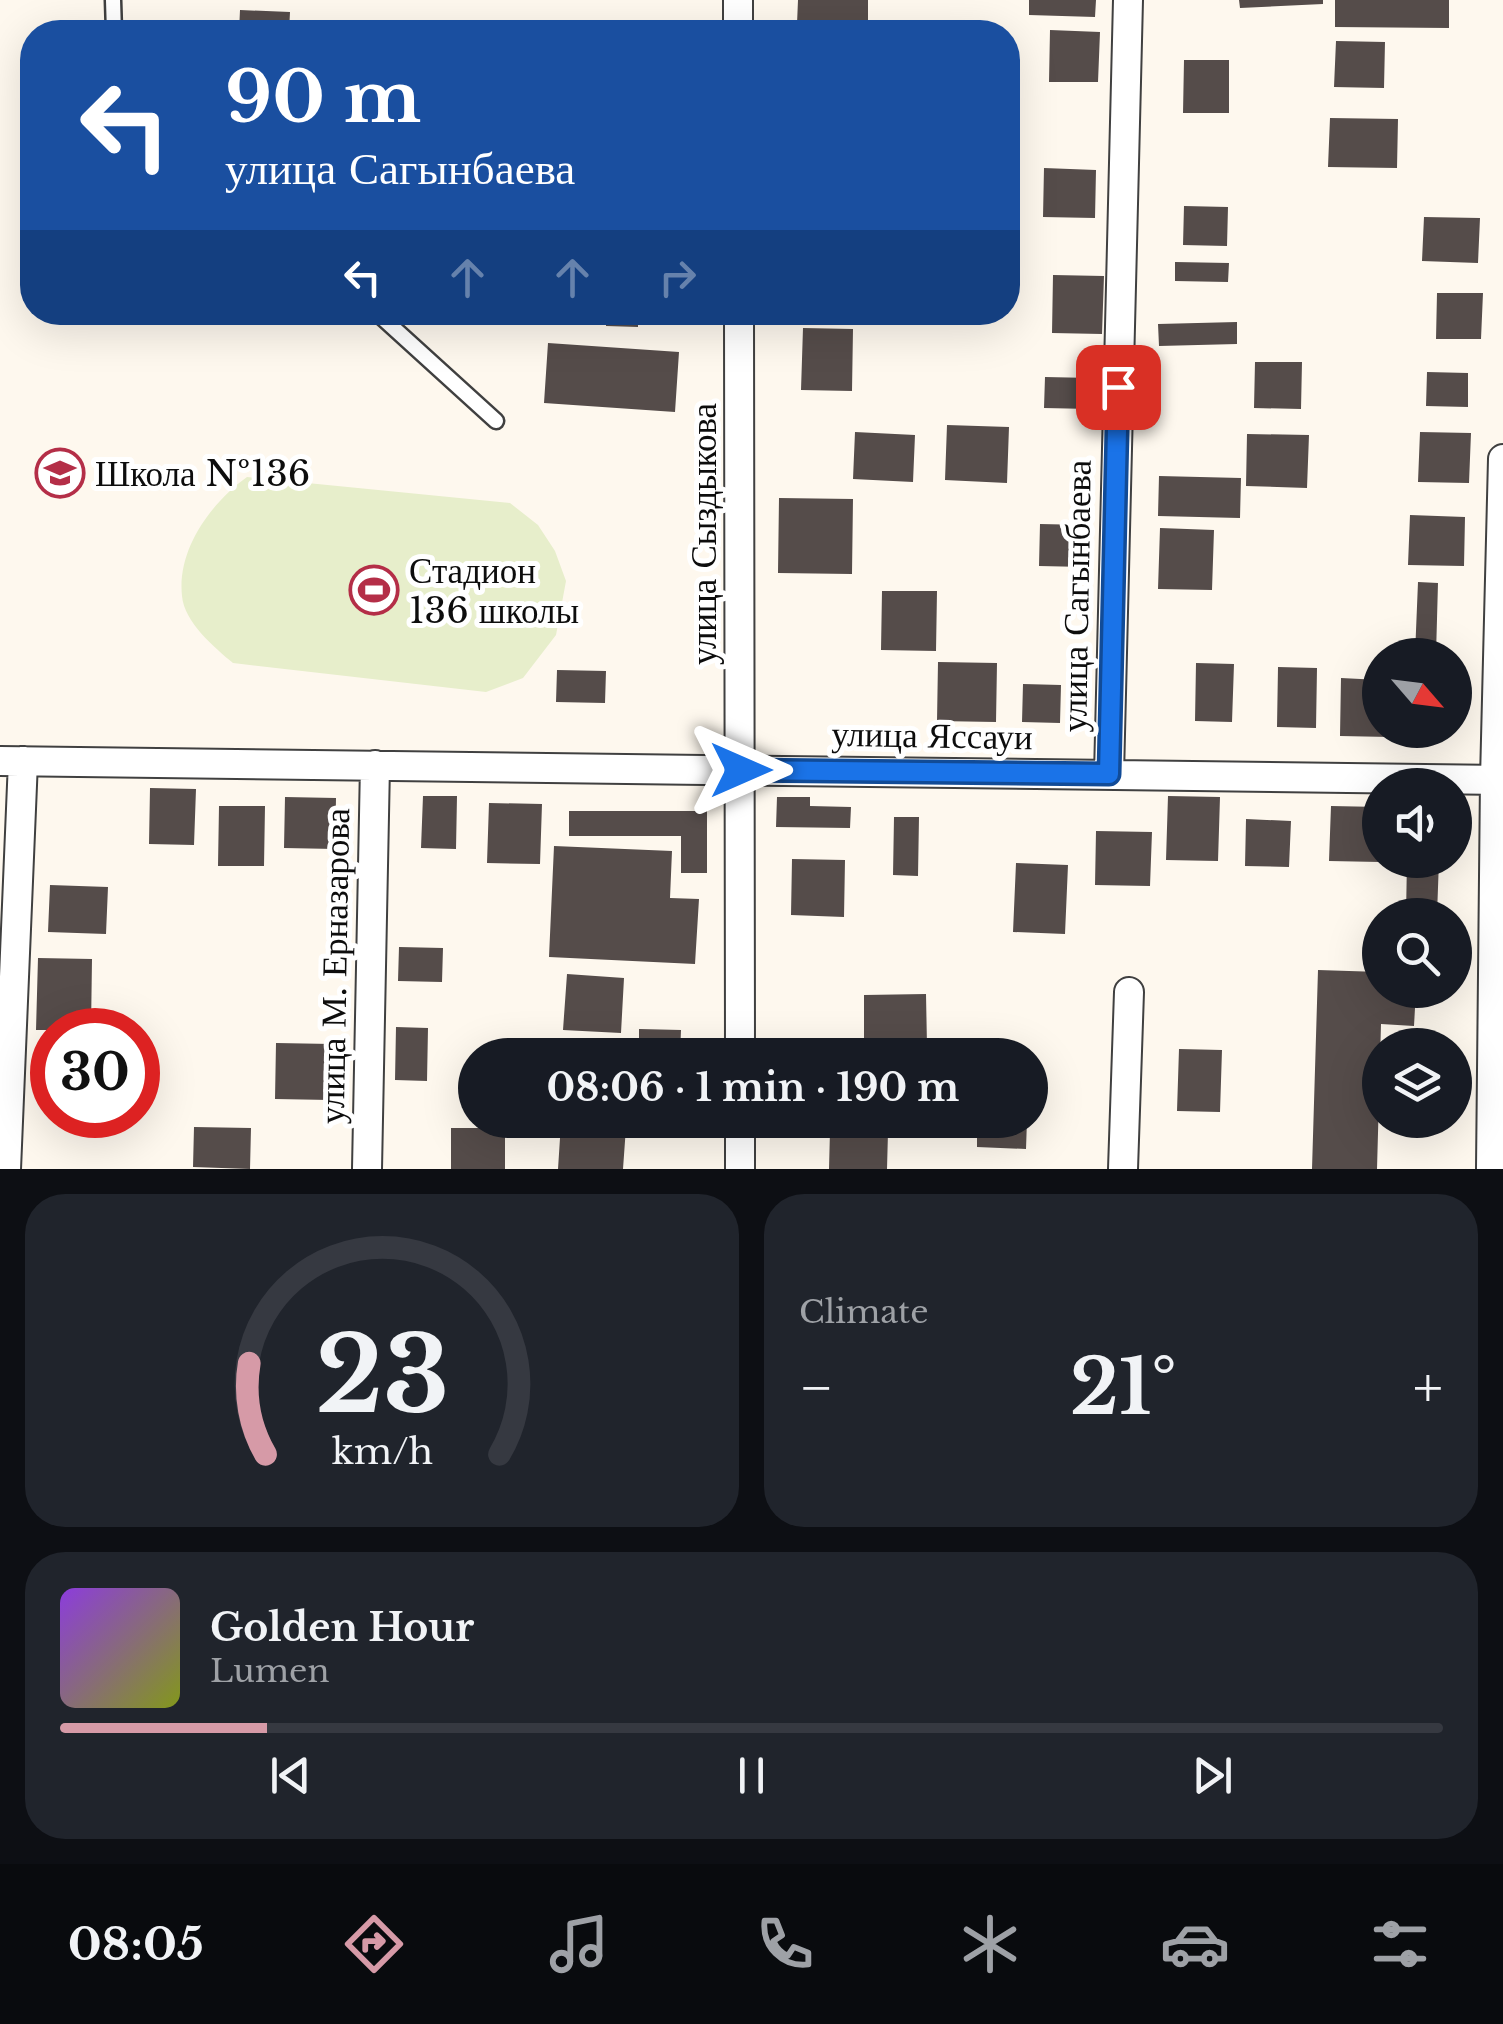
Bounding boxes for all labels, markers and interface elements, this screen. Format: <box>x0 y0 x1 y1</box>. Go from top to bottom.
text: 90 m <box>225 54 421 141</box>
icon: left <box>60 60 190 190</box>
text: улица Сагынбаева <box>225 140 575 196</box>
icon: left <box>335 250 390 305</box>
icon: ahead <box>440 250 495 305</box>
icon: ahead <box>545 250 600 305</box>
icon: right <box>650 250 705 305</box>
pin <box>1076 345 1161 430</box>
icon: arrive <box>1091 360 1146 415</box>
street label: улица Сыздыкова <box>682 402 725 665</box>
school or university icon: Школа №136 <box>34 447 86 499</box>
place label: Школа №136 <box>95 452 310 495</box>
street label: улица Сагынбаева <box>1052 459 1100 733</box>
place label: Стадион 136 школы <box>409 549 579 632</box>
sports icon: Стадион 136 школы <box>348 564 400 616</box>
north arrow <box>1362 638 1472 748</box>
map controls <box>1362 638 1472 1138</box>
street label: улица Яссауи <box>831 712 1033 758</box>
position arrow <box>689 718 793 822</box>
button: sound <box>1362 768 1472 878</box>
street label: улица М. Ерназарова <box>310 807 358 1124</box>
button: search <box>1362 898 1472 1008</box>
speed limit sign: 30 <box>30 1008 160 1138</box>
button: layers <box>1362 1028 1472 1138</box>
text: 08:06 · 1 min · 190 m <box>547 1064 959 1111</box>
text: Climate <box>799 1292 928 1332</box>
text: 23 <box>315 1311 449 1440</box>
text: 21° <box>1070 1341 1177 1434</box>
text: − <box>799 1354 834 1422</box>
text: + <box>1413 1354 1443 1422</box>
text: km/h <box>331 1429 433 1474</box>
text: Golden Hour <box>210 1604 474 1651</box>
text: Lumen <box>210 1651 329 1691</box>
icon: previous <box>263 1748 318 1803</box>
icon: pause <box>724 1748 779 1803</box>
icon: next <box>1185 1748 1240 1803</box>
icon: directions <box>339 1909 409 1979</box>
icon: music <box>544 1909 614 1979</box>
icon: phone <box>750 1909 820 1979</box>
icon: climate <box>955 1909 1025 1979</box>
icon: car <box>1160 1909 1230 1979</box>
icon: filters <box>1365 1909 1435 1979</box>
text: 08:05 <box>68 1916 204 1972</box>

